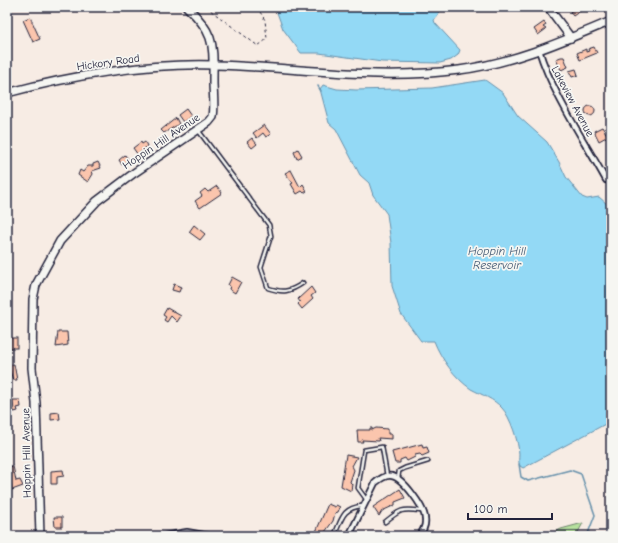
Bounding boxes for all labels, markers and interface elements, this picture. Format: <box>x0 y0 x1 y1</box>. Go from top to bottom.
street label: Hickory Road <box>76 52 141 73</box>
street label: Lakeview Avenue <box>549 64 597 139</box>
street label: Hoppin Hill Avenue <box>120 111 203 172</box>
water label: Hoppin Hill Reservoir <box>468 244 526 272</box>
street label: Hoppin Hill Avenue <box>19 407 34 498</box>
scale bar <box>468 495 552 521</box>
text: 100 m <box>474 502 507 516</box>

